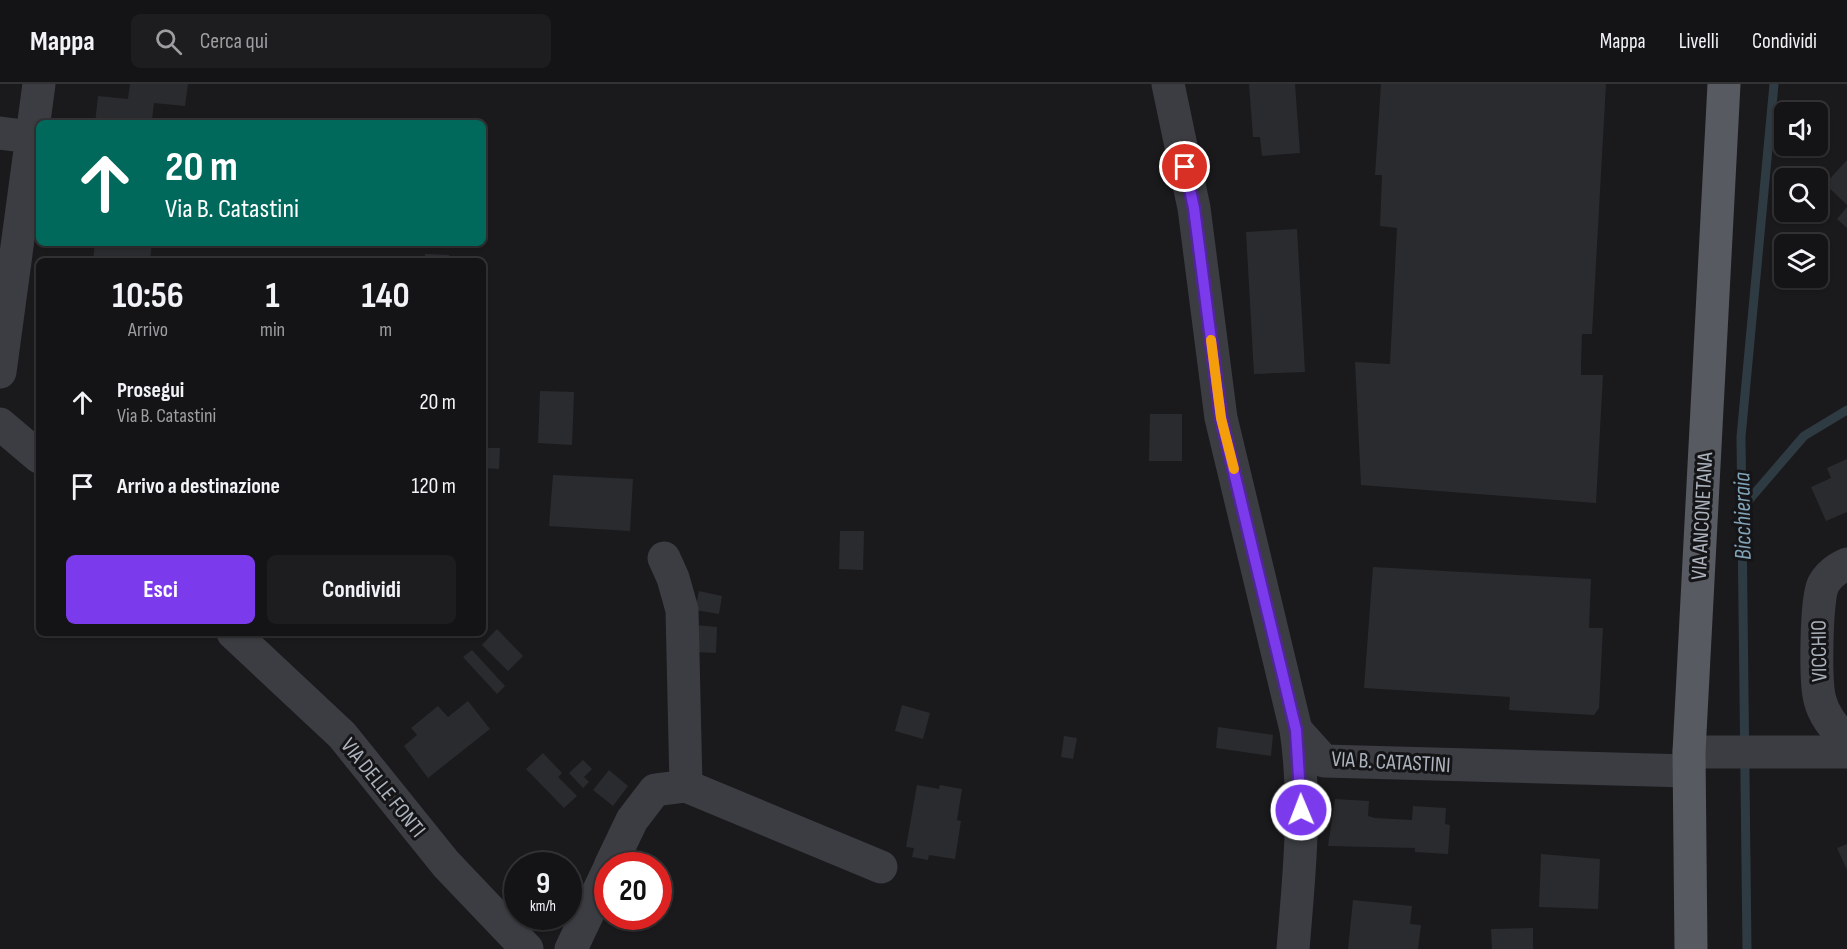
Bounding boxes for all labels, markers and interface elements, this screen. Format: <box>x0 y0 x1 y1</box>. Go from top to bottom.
search box <box>131 14 551 68</box>
text: Mappa <box>30 25 95 58</box>
icon: search <box>152 25 185 58</box>
text: Cerca qui <box>200 28 268 55</box>
text: Mappa <box>1600 29 1646 54</box>
text: Livelli <box>1679 29 1719 54</box>
text: Condividi <box>1752 29 1817 54</box>
map controls <box>1774 102 1828 288</box>
button: sound <box>1774 102 1828 156</box>
pin <box>1159 141 1210 192</box>
text: 20 m <box>165 142 238 193</box>
icon: ahead <box>66 144 144 222</box>
icon: arrive <box>1168 150 1201 183</box>
button: search <box>1774 168 1828 222</box>
text: Via B. Catastini <box>165 193 299 225</box>
button: layers <box>1774 234 1828 288</box>
text: 10:56 <box>112 275 184 318</box>
text: 1 <box>266 275 280 318</box>
text: 140 <box>361 275 410 318</box>
text: Arrivo <box>128 318 168 342</box>
text: min <box>260 318 285 342</box>
text: m <box>379 318 392 342</box>
text: Prosegui <box>117 377 184 404</box>
icon: ahead <box>66 386 99 419</box>
text: 20 m <box>420 389 456 416</box>
text: Via B. Catastini <box>117 404 216 428</box>
street label: VIA ANCONETANA <box>1686 451 1719 581</box>
icon: arrive <box>66 470 99 503</box>
water label: Bicchieraia <box>1727 472 1758 560</box>
text: Arrivo a destinazione <box>117 473 280 500</box>
text: 120 m <box>412 473 456 500</box>
button: Esci <box>66 555 255 624</box>
button: Condividi <box>267 555 456 624</box>
street label: VICCHIO <box>1805 620 1834 682</box>
street label: VIA DELLE FONTI <box>335 733 431 843</box>
street label: VIA B. CATASTINI <box>1331 746 1451 779</box>
position arrow <box>1269 778 1333 842</box>
speed limit sign: 20 <box>594 852 672 930</box>
text: 9 <box>536 866 550 902</box>
text: km/h <box>530 897 556 916</box>

